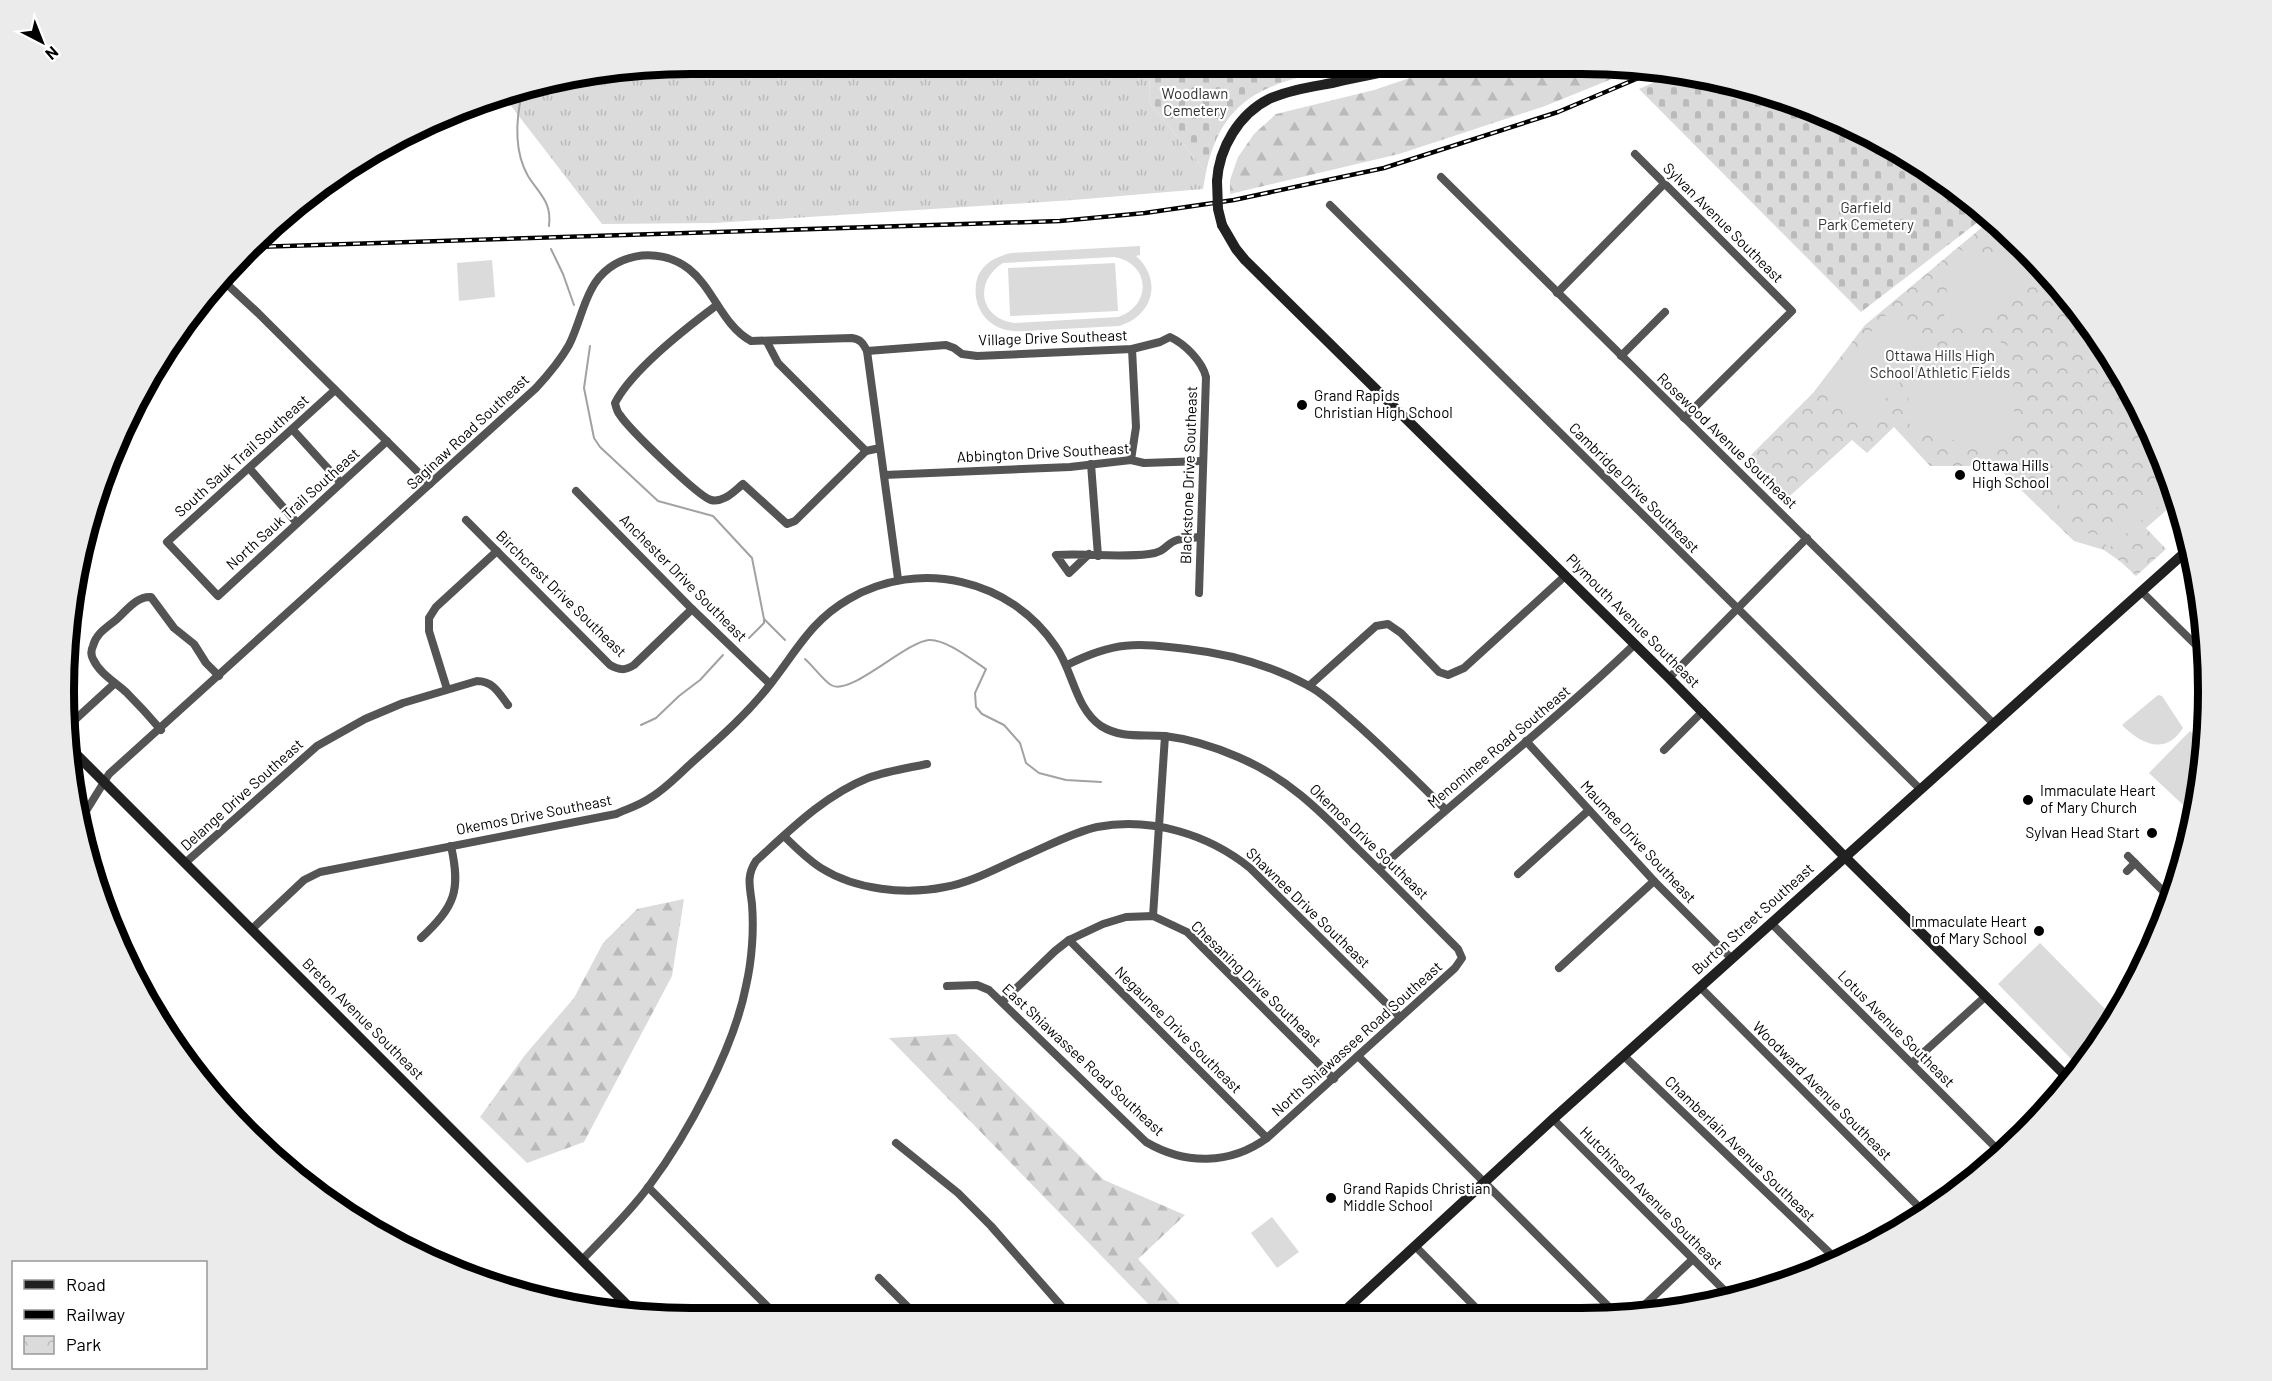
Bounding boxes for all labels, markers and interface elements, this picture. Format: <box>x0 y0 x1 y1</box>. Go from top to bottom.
north arrow <box>12 12 72 72</box>
text: N <box>42 43 63 64</box>
park label: Woodlawn Cemetery <box>1162 84 1228 119</box>
street label: Sylvan Avenue Southeast <box>1660 159 1787 286</box>
park label: Garfield Park Cemetery <box>1818 198 1914 233</box>
street label: Village Drive Southeast <box>978 325 1128 349</box>
park label: Ottawa Hills High School Athletic Fields <box>1870 346 2010 381</box>
street label: Rosewood Avenue Southeast <box>1654 369 1801 512</box>
street label: Saginaw Road Southeast <box>402 370 532 493</box>
street label: Blackstone Drive Southeast <box>1176 385 1200 564</box>
place label: Grand Rapids Christian High School <box>1314 386 1453 421</box>
street label: South Sauk Trail Southeast <box>171 390 312 520</box>
marker: Grand Rapids Christian High School <box>1295 398 1309 412</box>
street label: Cambridge Drive Southeast <box>1566 418 1704 556</box>
street label: Abbington Drive Southeast <box>956 438 1130 466</box>
street label: North Sauk Trail Southeast <box>222 444 363 573</box>
place label: Ottawa Hills High School <box>1972 456 2049 491</box>
marker: Ottawa Hills High School <box>1953 468 1967 482</box>
street label: Anchester Drive Southeast <box>616 510 751 645</box>
street label: Birchcrest Drive Southeast <box>493 526 631 660</box>
street label: Plymouth Avenue Southeast <box>1563 550 1704 691</box>
street label: Menominee Road Southeast <box>1423 681 1573 811</box>
street label: Delange Drive Southeast <box>176 735 306 854</box>
street label: Maumee Drive Southeast <box>1577 776 1700 906</box>
street label: Okemos Drive Southeast <box>1306 780 1433 903</box>
place label: Immaculate Heart of Mary Church <box>2040 781 2156 816</box>
street label: Okemos Drive Southeast <box>454 790 613 838</box>
marker: Immaculate Heart of Mary Church <box>2021 793 2035 807</box>
place label: Sylvan Head Start <box>2026 823 2140 841</box>
marker: Sylvan Head Start <box>2145 826 2159 840</box>
street label: Shawnee Drive Southeast <box>1243 843 1374 971</box>
street label: Burton Street Southeast <box>1688 859 1817 978</box>
place label: Immaculate Heart of Mary School <box>1911 912 2027 947</box>
street label: Chesaning Drive Southeast <box>1188 916 1326 1050</box>
marker: Immaculate Heart of Mary School <box>2032 924 2046 938</box>
street label: Breton Avenue Southeast <box>299 954 428 1083</box>
street label: North Shiawassee Road Southeast <box>1267 957 1445 1120</box>
street label: Negaunee Drive Southeast <box>1112 962 1246 1096</box>
street label: Lotus Avenue Southeast <box>1835 966 1959 1090</box>
street label: East Shiawassee Road Southeast <box>999 979 1168 1139</box>
street label: Woodward Avenue Southeast <box>1749 1017 1896 1164</box>
street label: Chamberlain Avenue Southeast <box>1662 1072 1820 1225</box>
street label: Hutchinson Avenue Southeast <box>1577 1122 1727 1272</box>
place label: Grand Rapids Christian Middle School <box>1343 1179 1491 1214</box>
marker: Grand Rapids Christian Middle School <box>1324 1191 1338 1205</box>
legend <box>12 1261 207 1369</box>
text: Road <box>66 1273 106 1295</box>
text: Railway <box>66 1303 125 1325</box>
text: Park <box>66 1333 101 1355</box>

